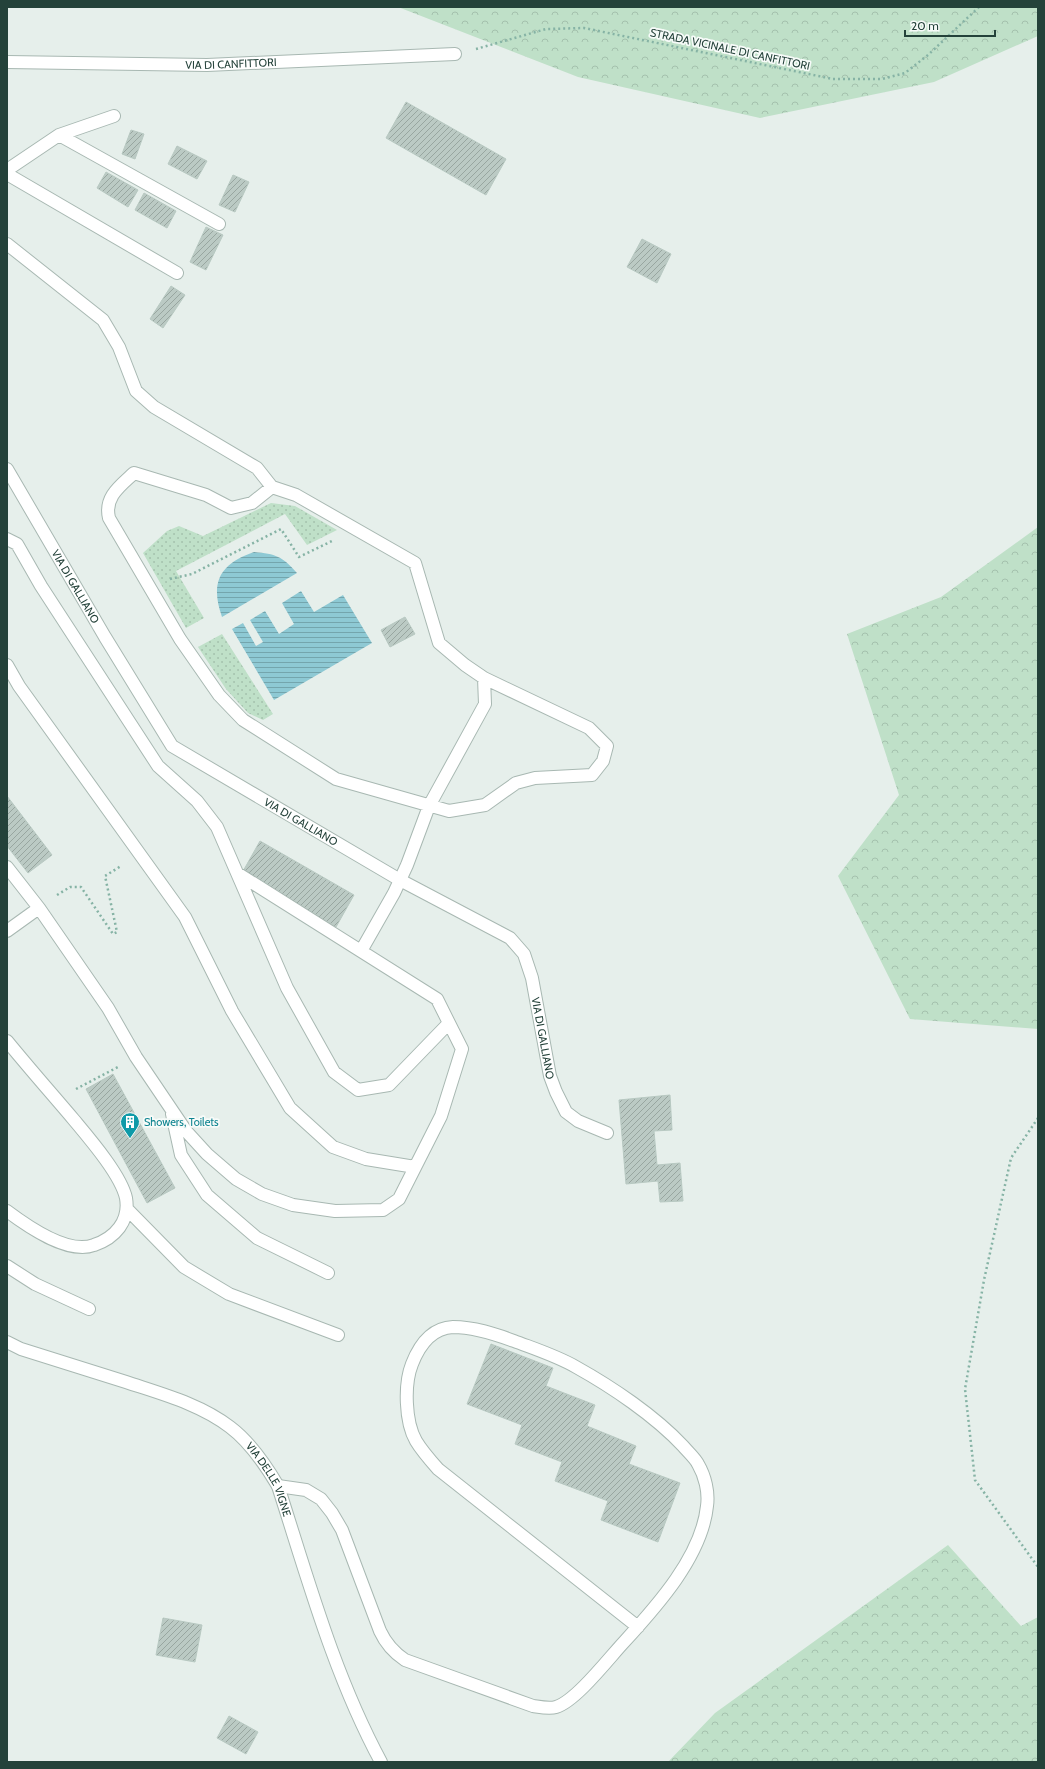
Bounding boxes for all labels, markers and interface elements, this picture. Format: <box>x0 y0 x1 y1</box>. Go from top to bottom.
scale bar <box>905 12 995 38</box>
text: 20 m <box>911 18 939 33</box>
street label: STRADA VICINALE DI CANFITTORI <box>649 25 811 73</box>
street label: VIA DI CANFITTORI <box>185 55 277 72</box>
street label: VIA DI GALLIANO <box>49 547 103 626</box>
street label: VIA DI GALLIANO <box>262 795 341 849</box>
street label: VIA DI GALLIANO <box>529 996 558 1081</box>
building icon: Showers, Toilets <box>119 1111 141 1139</box>
place label: Showers, Toilets <box>144 1115 219 1129</box>
street label: VIA DELLE VIGNE <box>243 1439 294 1518</box>

